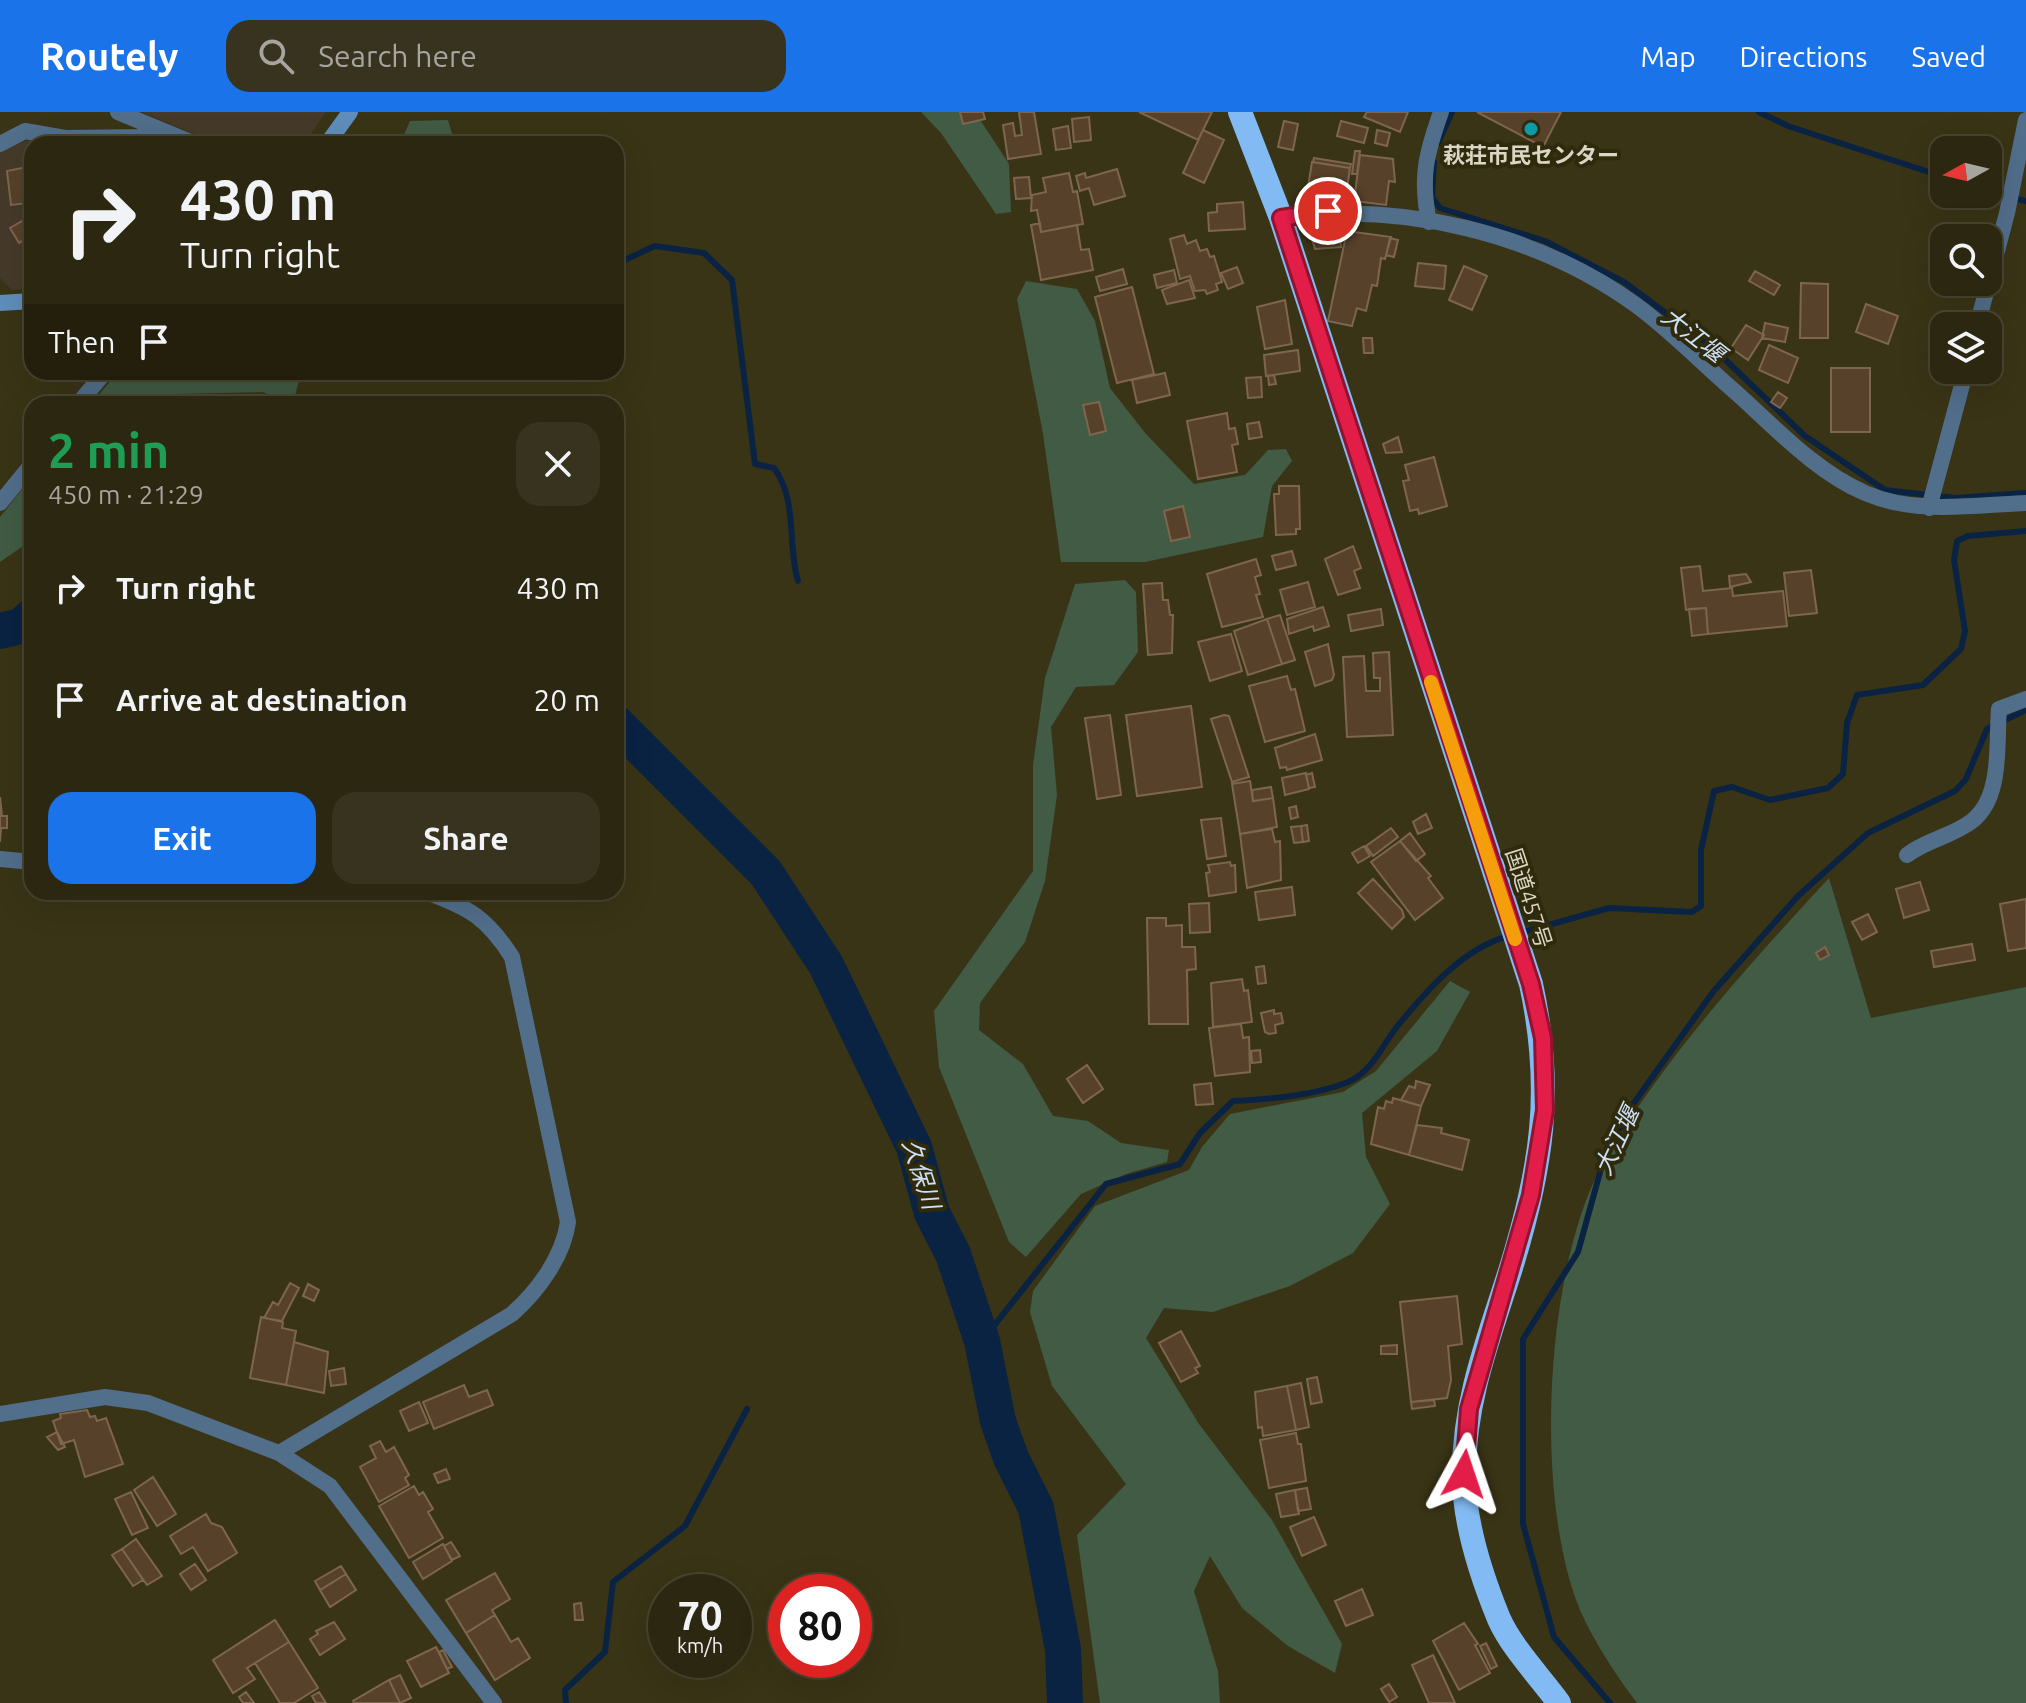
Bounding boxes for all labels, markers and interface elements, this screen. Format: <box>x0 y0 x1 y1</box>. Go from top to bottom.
search box <box>226 20 786 92</box>
icon: search <box>254 34 298 78</box>
text: Routely <box>40 35 178 77</box>
text: Search here <box>318 39 477 73</box>
text: Map <box>1640 41 1696 72</box>
text: Directions <box>1740 41 1867 72</box>
text: Saved <box>1911 41 1986 72</box>
marker: 萩荘市民センター <box>1522 120 1540 138</box>
north arrow <box>1930 136 2002 208</box>
map controls <box>1930 136 2002 384</box>
place label: 萩荘市民センター <box>1443 142 1619 167</box>
icon: right <box>48 168 152 272</box>
text: 430 m <box>180 168 336 231</box>
pin <box>1294 177 1362 245</box>
icon: arrive <box>1306 189 1350 233</box>
button: search <box>1930 224 2002 296</box>
text: Turn right <box>180 234 340 275</box>
water label: 大江堰 <box>1657 302 1733 370</box>
button: layers <box>1930 312 2002 384</box>
icon: arrive <box>132 320 176 364</box>
text: Then <box>48 325 116 359</box>
button: close <box>516 422 600 506</box>
text: 2 min <box>48 423 169 477</box>
text: 450 m · 21:29 <box>48 480 204 509</box>
icon: right <box>48 566 92 610</box>
text: Turn right <box>116 571 256 605</box>
text: 430 m <box>516 571 600 605</box>
icon: arrive <box>48 678 92 722</box>
text: Arrive at destination <box>116 683 408 717</box>
text: 20 m <box>533 683 600 717</box>
button: Exit <box>48 792 316 884</box>
button: Share <box>332 792 600 884</box>
street label: 国道457号 <box>1502 845 1557 951</box>
water label: 大江堰 <box>1589 1099 1646 1179</box>
water label: 久保川 <box>898 1135 946 1215</box>
position arrow <box>1422 1432 1506 1516</box>
speed limit sign: 80 <box>768 1574 872 1678</box>
text: 70 <box>677 1593 723 1638</box>
text: km/h <box>677 1634 723 1657</box>

